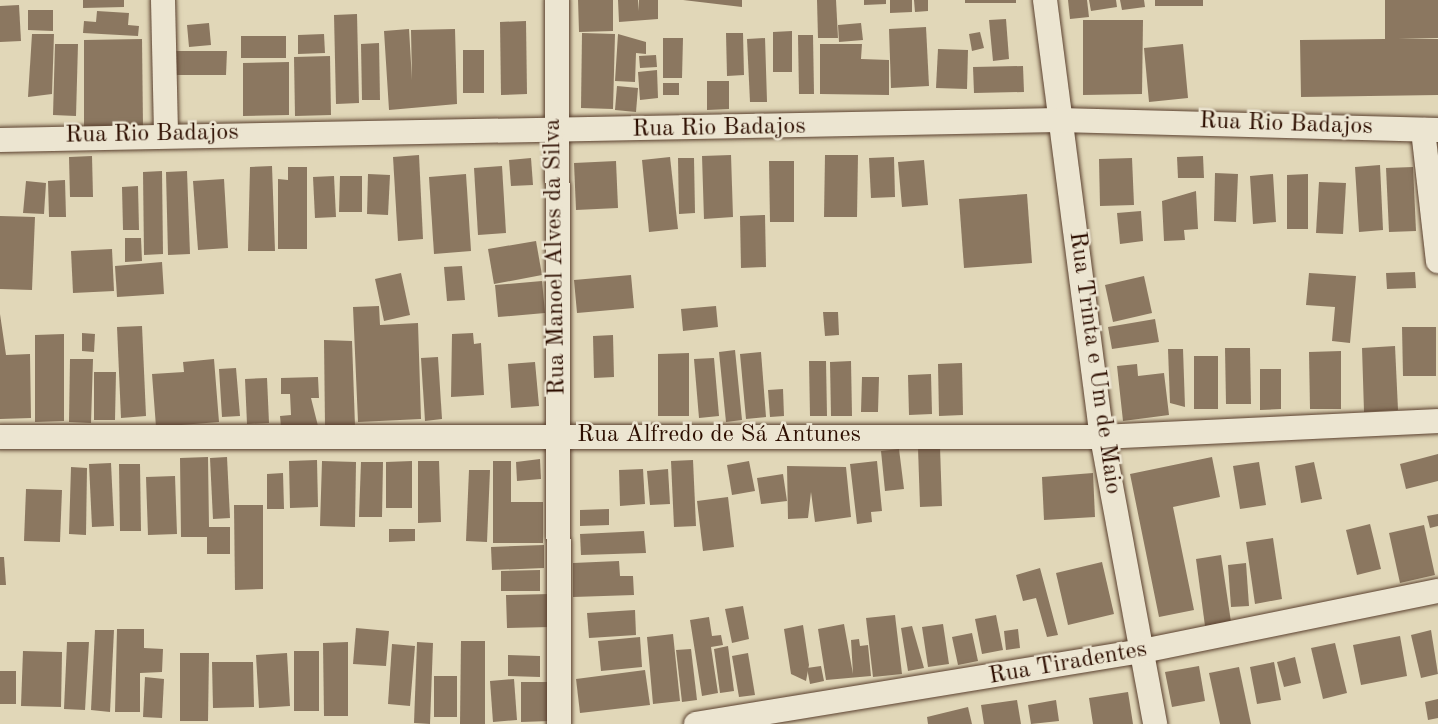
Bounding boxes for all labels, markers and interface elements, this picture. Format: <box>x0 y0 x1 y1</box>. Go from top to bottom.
street label: Rua Rio Badajos <box>1199 108 1373 142</box>
street label: Rua Rio Badajos <box>632 113 806 145</box>
street label: Rua Manoel Alves da Silva <box>539 118 573 396</box>
street label: Rua Rio Badajos <box>65 119 239 151</box>
street label: Rua Trinta e Um de Maio <box>1061 230 1127 496</box>
street label: Rua Alfredo de Sá Antunes <box>577 422 861 450</box>
street label: Rua Tiradentes <box>987 636 1149 692</box>

